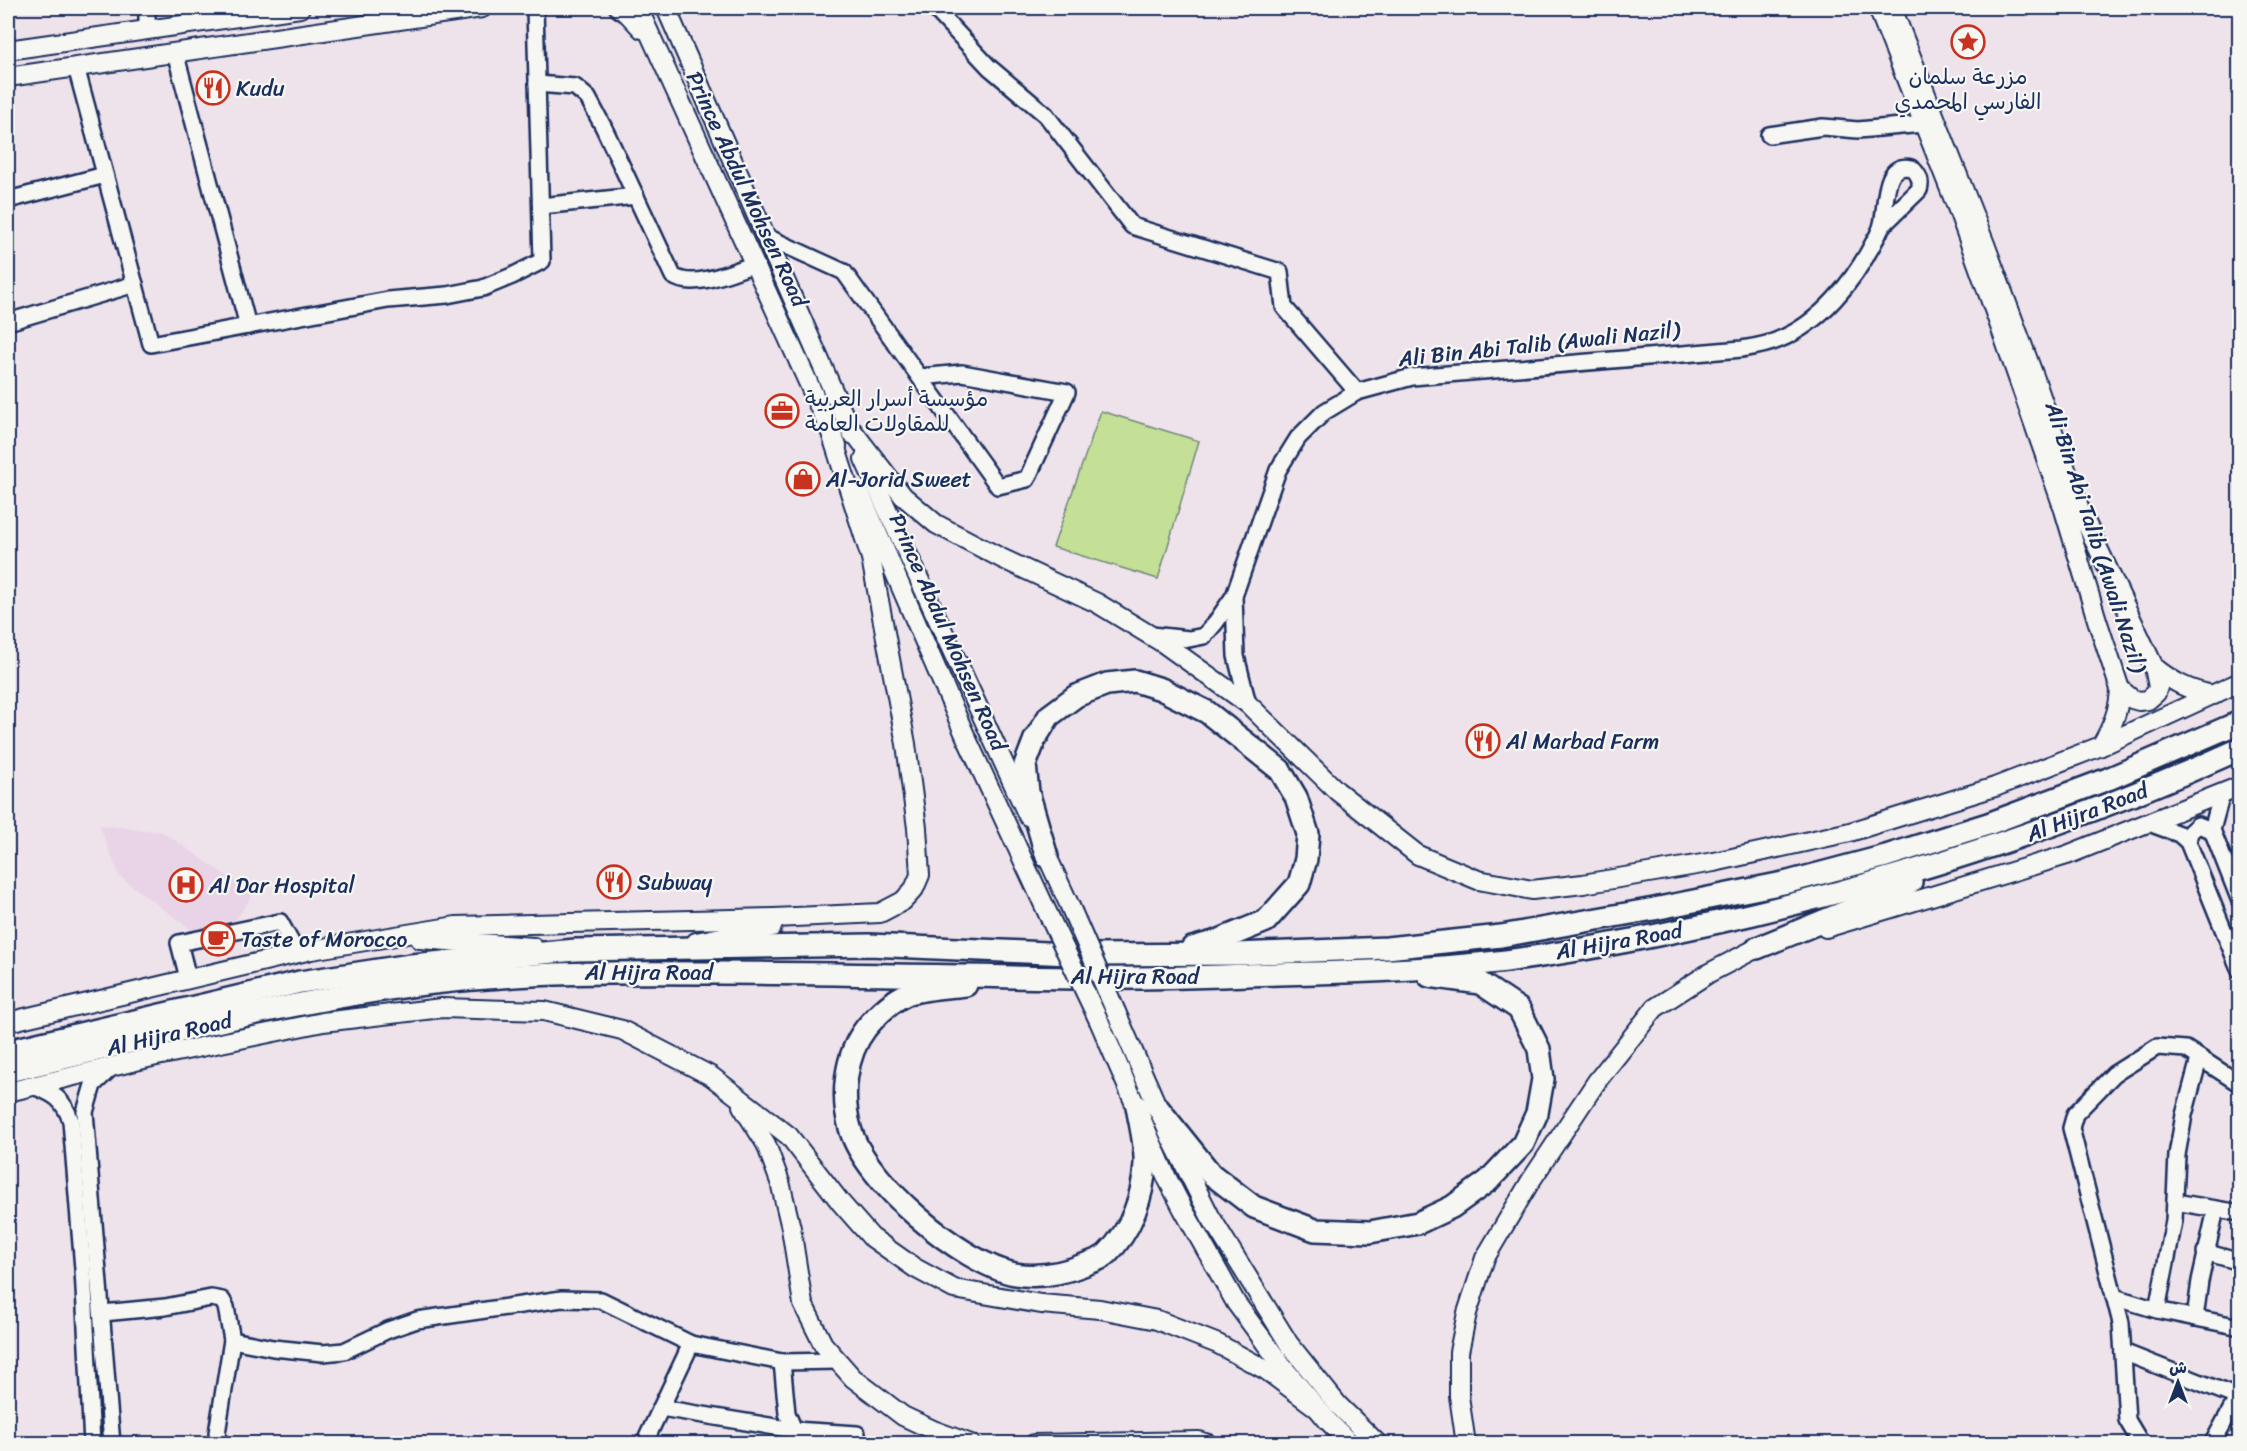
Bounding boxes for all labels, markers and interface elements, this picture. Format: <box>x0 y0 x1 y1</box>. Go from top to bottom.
place icon: مزرعة سلمان الفارسي المحمدي <box>1950 24 1986 60</box>
place label: مزرعة سلمان الفارسي المحمدي <box>1895 57 2041 121</box>
street label: Prince Abdul Mohsen Road <box>675 64 820 315</box>
place label: Kudu <box>236 69 285 108</box>
restaurant icon: Kudu <box>195 70 231 106</box>
street label: Ali Bin Abi Talib (Awali Nazil) <box>1395 310 1683 378</box>
place label: مؤسسة أسرار العربية للمقاولات العامة <box>805 379 988 443</box>
office icon: مؤسسة أسرار العربية للمقاولات العامة <box>764 393 800 429</box>
street label: Ali Bin Abi Talib (Awali Nazil) <box>2033 396 2159 679</box>
place label: Al-Jorid Sweet <box>825 460 972 499</box>
shop icon: Al-Jorid Sweet <box>785 461 821 497</box>
street label: Prince Abdul Mohsen Road <box>878 507 1019 759</box>
place label: Al Marbad Farm <box>1505 722 1660 761</box>
restaurant icon: Al Marbad Farm <box>1465 723 1501 759</box>
street label: Al Hijra Road <box>2019 770 2155 853</box>
place label: Subway <box>637 863 713 902</box>
restaurant icon: Subway <box>596 864 632 900</box>
place label: Al Dar Hospital <box>208 866 355 905</box>
hospital icon: Al Dar Hospital <box>168 867 204 903</box>
street label: Al Hijra Road <box>1552 910 1687 971</box>
place label: Taste of Morocco <box>241 920 407 959</box>
cafe icon: Taste of Morocco <box>200 921 236 957</box>
street label: Al Hijra Road <box>584 953 714 992</box>
street label: Al Hijra Road <box>1070 957 1200 996</box>
street label: Al Hijra Road <box>101 1000 237 1068</box>
north arrow <box>2148 1352 2208 1412</box>
text: ش <box>2169 1353 2187 1382</box>

